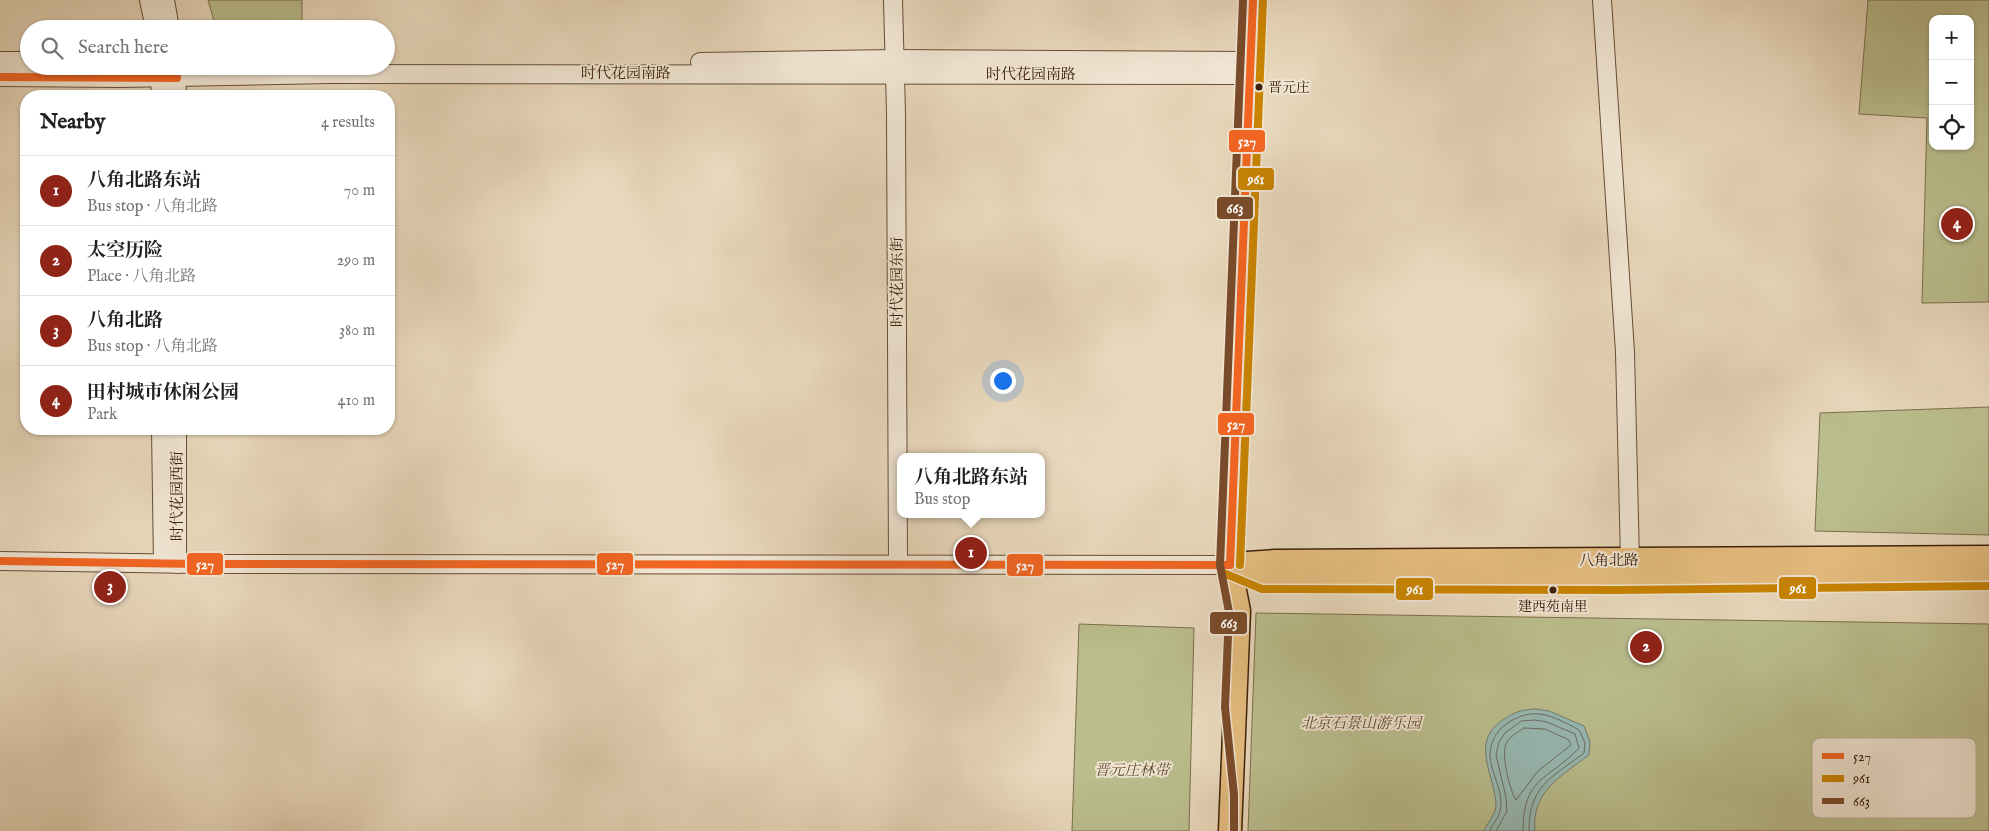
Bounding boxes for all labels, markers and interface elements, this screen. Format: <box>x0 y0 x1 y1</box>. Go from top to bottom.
map controls <box>1929 15 1974 150</box>
button: + <box>1929 15 1974 60</box>
search box <box>20 20 395 75</box>
icon: search <box>38 34 66 62</box>
text: Search here <box>78 36 169 60</box>
button: − <box>1929 60 1974 105</box>
street label: 时代花园南路 <box>581 64 671 83</box>
street label: 时代花园南路 <box>986 65 1076 84</box>
place label: 晋元庄 <box>1268 79 1310 97</box>
marker: 晋元庄 <box>1254 82 1264 92</box>
button: locate <box>1929 105 1974 150</box>
text: Nearby <box>40 109 105 136</box>
text: 4 results <box>321 113 375 133</box>
line badge: 527 <box>1228 129 1266 153</box>
text: 527 <box>1238 133 1256 151</box>
line badge: 961 <box>1237 167 1275 191</box>
text: 八角北路东站 <box>87 169 201 193</box>
text: 961 <box>1246 171 1265 189</box>
text: 1 <box>53 181 59 201</box>
text: 70 m <box>344 181 375 201</box>
line badge: 663 <box>1216 196 1254 220</box>
text: Bus stop · 八角北路 <box>87 197 218 217</box>
text: 663 <box>1226 200 1244 218</box>
pin: 4 <box>1941 205 1973 243</box>
street label: 时代花园东街 <box>888 237 907 327</box>
text: 太空历险 <box>87 239 163 263</box>
text: 2 <box>52 251 60 271</box>
text: 290 m <box>337 251 375 271</box>
text: Place · 八角北路 <box>87 267 196 287</box>
text: 八角北路 <box>87 309 163 333</box>
text: 3 <box>53 321 59 341</box>
text: 380 m <box>339 321 375 341</box>
text: Bus stop · 八角北路 <box>87 337 218 357</box>
your location <box>990 368 1016 394</box>
text: 田村城市休闲公园 <box>87 381 239 405</box>
text: 4 <box>52 391 60 411</box>
text: 410 m <box>338 391 375 411</box>
text: Park <box>87 405 117 425</box>
line badge: 527 <box>1217 412 1255 436</box>
text: 527 <box>1227 416 1245 434</box>
street label: 时代花园西街 <box>168 451 187 541</box>
popup <box>897 453 1045 518</box>
text: 八角北路东站 <box>914 466 1028 490</box>
text: Bus stop <box>914 490 970 510</box>
pin: 1 <box>955 534 987 572</box>
street label: 八角北路 <box>1579 551 1639 570</box>
line badge: 527 <box>186 552 224 576</box>
line badge: 527 <box>596 552 634 576</box>
line badge: 527 <box>1006 553 1044 577</box>
text: 527 <box>196 556 214 574</box>
text: 527 <box>606 556 624 574</box>
text: 527 <box>1016 557 1034 575</box>
pin: 3 <box>94 568 126 606</box>
line badge: 961 <box>1778 576 1817 600</box>
line badge: 961 <box>1395 577 1434 601</box>
text: 961 <box>1788 580 1807 598</box>
text: 961 <box>1405 581 1424 599</box>
marker: 建西苑南里 <box>1548 585 1558 595</box>
place label: 建西苑南里 <box>1518 598 1588 616</box>
line badge: 663 <box>1209 611 1248 635</box>
text: 663 <box>1220 615 1238 633</box>
pin: 2 <box>1630 628 1662 666</box>
park label: 北京石景山游乐园 <box>1301 714 1423 733</box>
legend <box>1812 738 1976 818</box>
text: 527 <box>1853 748 1871 766</box>
park label: 晋元庄林带 <box>1094 761 1172 780</box>
text: 961 <box>1852 770 1870 788</box>
text: 663 <box>1853 793 1870 811</box>

